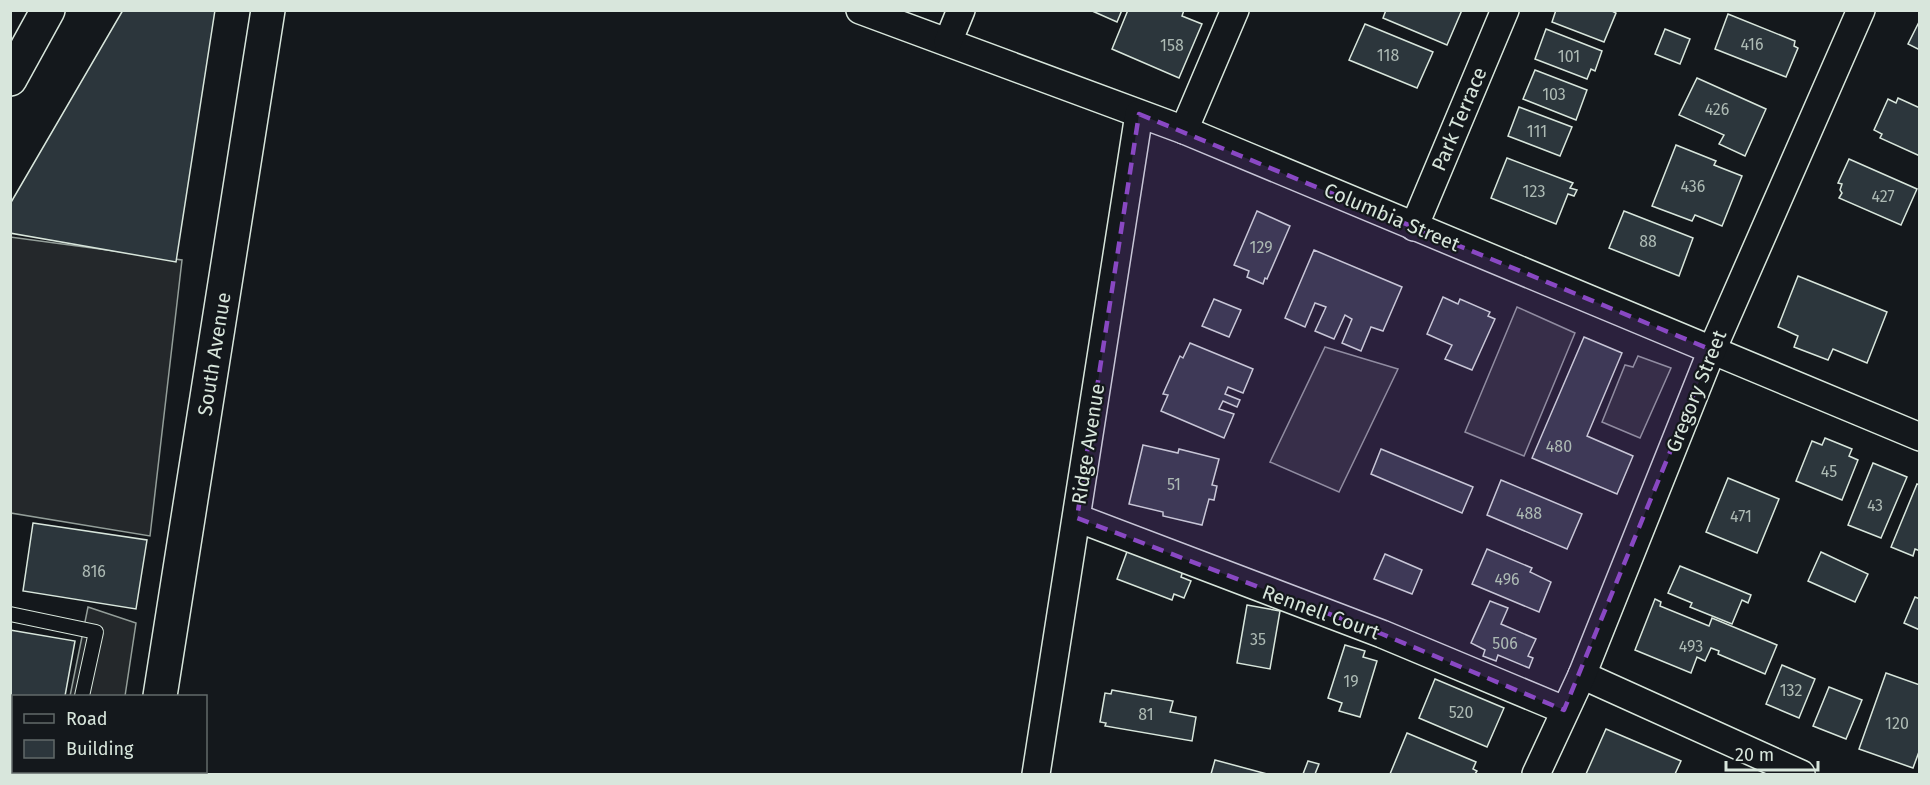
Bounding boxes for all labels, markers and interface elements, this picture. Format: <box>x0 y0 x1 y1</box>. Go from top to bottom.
house number: 416 <box>1740 35 1764 54</box>
house number: 158 <box>1160 36 1184 55</box>
house number: 118 <box>1377 46 1399 65</box>
house number: 101 <box>1558 47 1580 66</box>
street label: Park Terrace <box>1426 63 1492 175</box>
house number: 103 <box>1542 85 1566 104</box>
house number: 426 <box>1705 100 1729 119</box>
house number: 111 <box>1527 122 1547 141</box>
house number: 436 <box>1681 177 1705 196</box>
street label: Columbia Street <box>1321 178 1464 257</box>
house number: 123 <box>1523 182 1545 201</box>
house number: 427 <box>1871 187 1895 206</box>
house number: 88 <box>1639 232 1657 251</box>
house number: 129 <box>1249 238 1273 257</box>
street label: South Avenue <box>192 290 236 418</box>
street label: Gregory Street <box>1661 326 1732 456</box>
street label: Ridge Avenue <box>1067 382 1109 506</box>
house number: 480 <box>1546 437 1572 456</box>
house number: 45 <box>1821 462 1837 481</box>
house number: 51 <box>1167 475 1181 494</box>
house number: 43 <box>1867 496 1883 515</box>
house number: 488 <box>1516 504 1542 523</box>
house number: 471 <box>1730 507 1752 526</box>
house number: 816 <box>82 562 106 581</box>
house number: 496 <box>1494 570 1520 589</box>
street label: Rennell Court <box>1259 580 1384 645</box>
house number: 35 <box>1250 630 1266 649</box>
house number: 506 <box>1492 634 1518 653</box>
house number: 493 <box>1679 637 1703 656</box>
house number: 19 <box>1343 672 1359 691</box>
house number: 132 <box>1780 681 1802 700</box>
legend <box>12 695 207 773</box>
house number: 520 <box>1449 703 1473 722</box>
house number: 81 <box>1138 705 1154 724</box>
text: Road <box>66 708 108 730</box>
house number: 120 <box>1885 714 1909 733</box>
scale bar <box>1726 734 1818 772</box>
text: Building <box>66 738 134 760</box>
text: 20 m <box>1735 744 1774 766</box>

